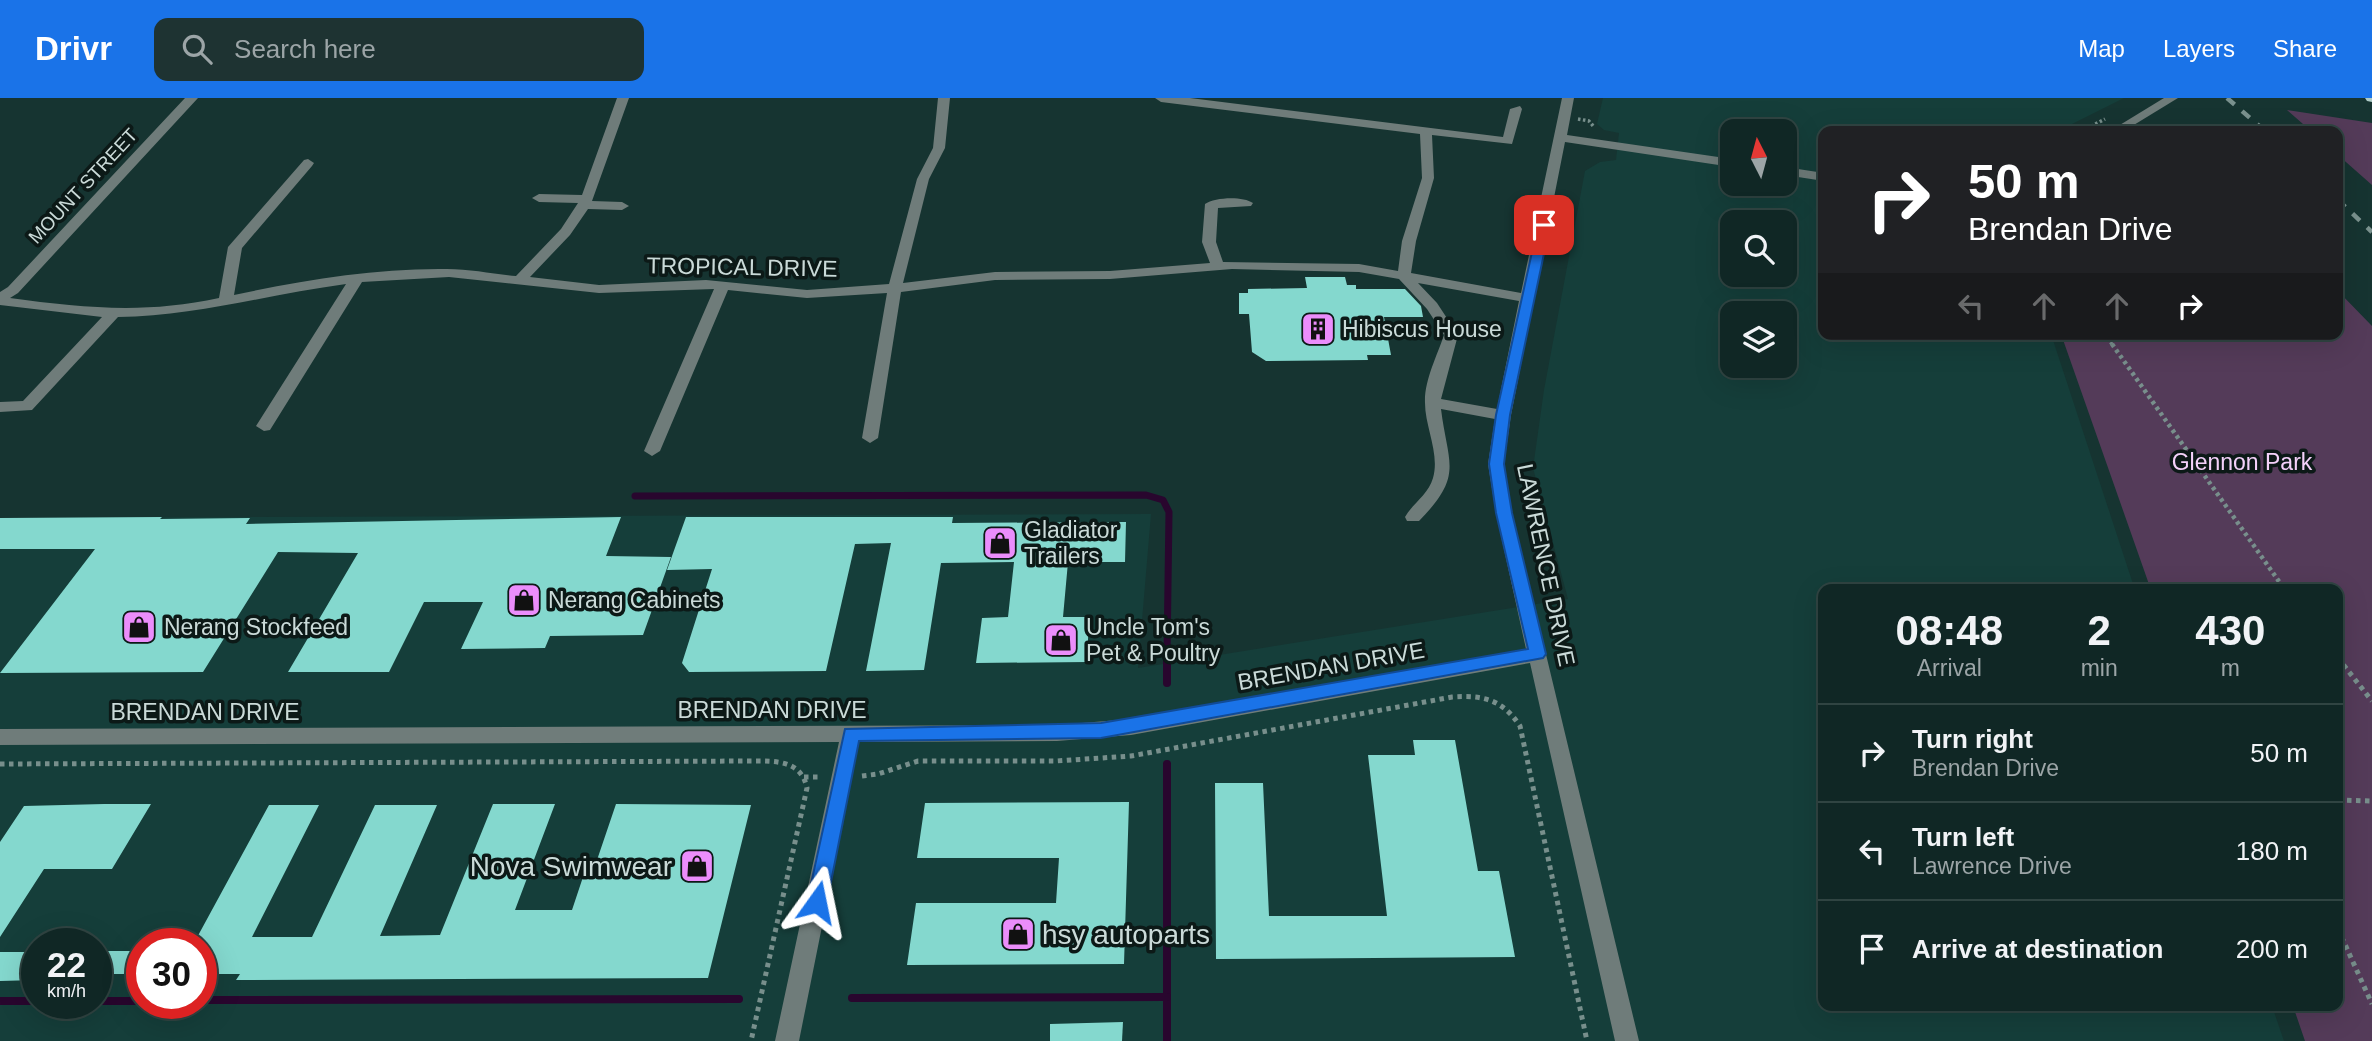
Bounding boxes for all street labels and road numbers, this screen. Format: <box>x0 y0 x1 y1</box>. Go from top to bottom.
street label: MOUNT STREET <box>24 124 142 248</box>
street label: TROPICAL DRIVE <box>646 252 838 282</box>
street label: LAWRENCE DRIVE <box>1512 461 1580 669</box>
street label: BRENDAN DRIVE <box>1236 637 1426 695</box>
street label: BRENDAN DRIVE <box>677 697 867 723</box>
street label: BRENDAN DRIVE <box>110 699 300 725</box>

